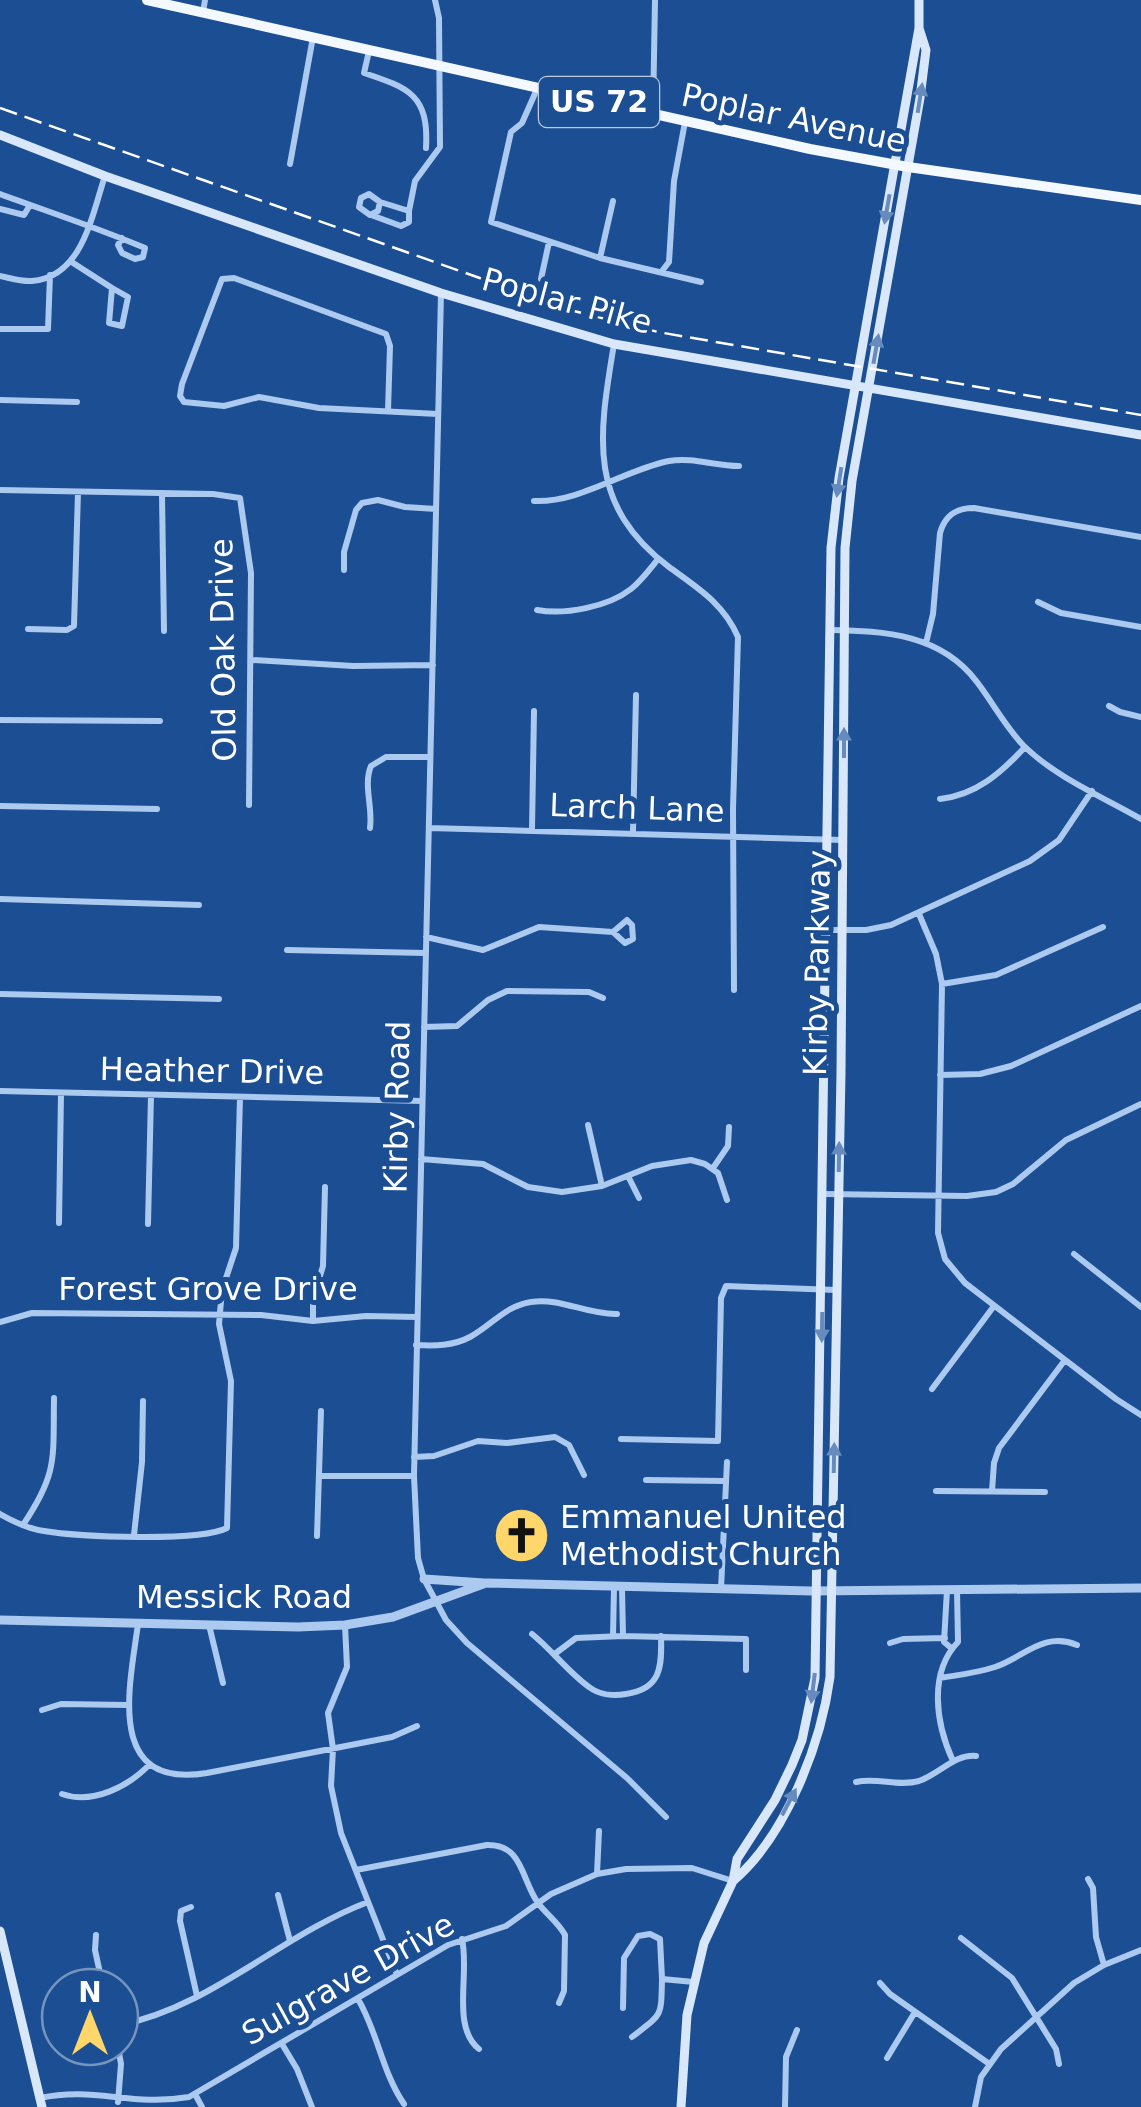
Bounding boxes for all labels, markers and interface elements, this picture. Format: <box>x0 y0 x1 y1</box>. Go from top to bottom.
street label: Poplar Avenue <box>678 76 910 160</box>
road number: US 72 <box>539 77 659 127</box>
one-way arrow <box>913 81 928 113</box>
one-way arrow <box>879 194 894 225</box>
street label: Poplar Pike <box>478 260 656 342</box>
one-way arrow <box>869 333 884 364</box>
one-way arrow <box>831 467 846 499</box>
street label: Old Oak Drive <box>202 538 244 762</box>
one-way arrow <box>836 726 852 758</box>
street label: Larch Lane <box>549 786 725 830</box>
street label: Kirby Parkway <box>796 850 838 1076</box>
street label: Kirby Road <box>376 1020 418 1194</box>
street label: Heather Drive <box>99 1050 325 1092</box>
one-way arrow <box>831 1141 847 1173</box>
street label: Forest Grove Drive <box>58 1270 358 1308</box>
one-way arrow <box>814 1311 830 1343</box>
one-way arrow <box>826 1442 842 1474</box>
place label: Emmanuel United Methodist Church <box>560 1498 847 1573</box>
church icon: Emmanuel United Methodist Church <box>491 1505 551 1565</box>
street label: Messick Road <box>136 1578 352 1616</box>
one-way arrow <box>805 1673 821 1705</box>
one-way arrow <box>780 1787 797 1816</box>
street label: Sulgrave Drive <box>235 1905 461 2053</box>
north arrow <box>40 1967 140 2067</box>
text: N <box>78 1976 102 2009</box>

